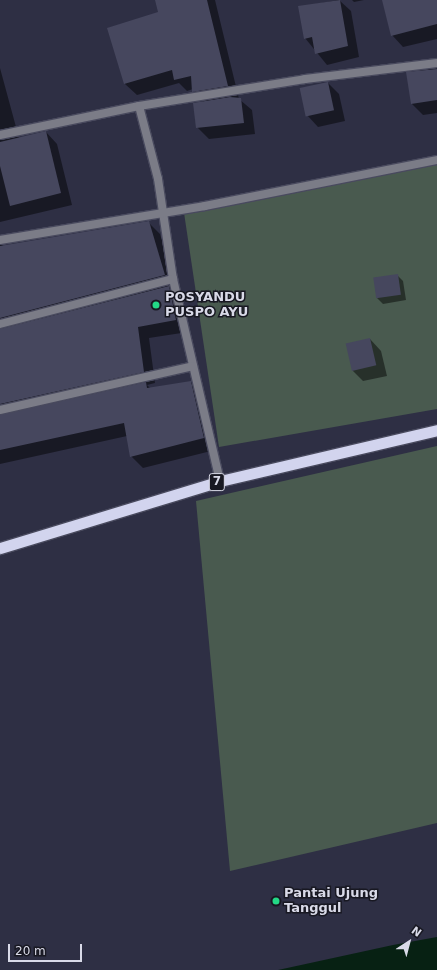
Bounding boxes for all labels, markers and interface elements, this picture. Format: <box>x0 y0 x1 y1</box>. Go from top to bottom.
place label: POSYANDU PUSPO AYU <box>165 290 248 321</box>
marker: POSYANDU PUSPO AYU <box>150 299 162 311</box>
road number: 7 <box>208 472 226 492</box>
place label: Pantai Ujung Tanggul <box>284 886 378 917</box>
marker: Pantai Ujung Tanggul <box>271 896 281 906</box>
north arrow <box>389 922 429 962</box>
text: N <box>409 924 424 940</box>
scale bar <box>10 936 84 962</box>
text: 20 m <box>15 944 46 958</box>

